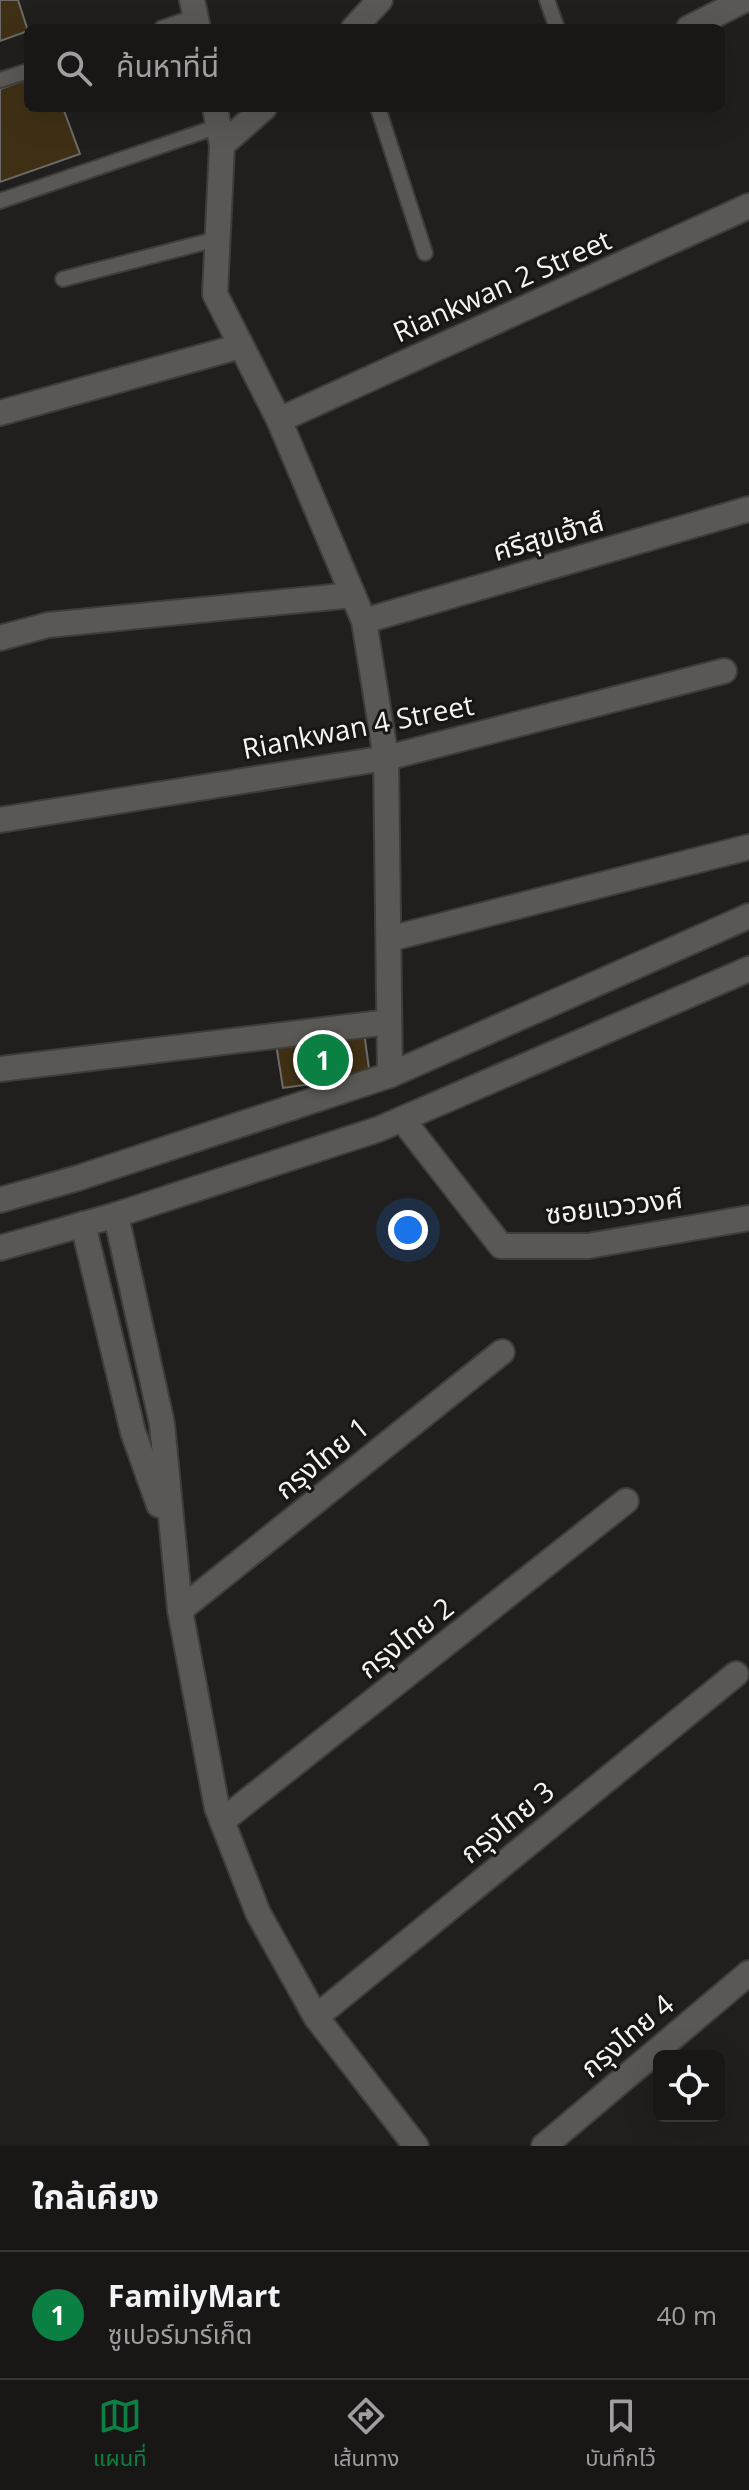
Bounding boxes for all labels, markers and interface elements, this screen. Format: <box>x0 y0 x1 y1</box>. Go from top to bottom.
search box <box>24 24 725 112</box>
text: ค้นหาที่นี่ <box>116 45 219 86</box>
icon: search <box>52 46 96 90</box>
street label: Riankwan 2 Street <box>387 220 617 350</box>
street label: ศรีสุขเฮ้าส์ <box>488 501 608 569</box>
street label: Riankwan 4 Street <box>239 685 477 767</box>
pin: 1 <box>297 1030 349 1090</box>
street label: ซอยแวววงศ์ <box>543 1178 685 1232</box>
your location <box>388 1210 428 1250</box>
street label: กรุงไทย 1 <box>266 1408 376 1507</box>
street label: กรุงไทย 2 <box>350 1588 461 1686</box>
street label: กรุงไทย 3 <box>451 1772 561 1871</box>
street label: กรุงไทย 4 <box>572 1985 681 2085</box>
map controls <box>653 2050 725 2122</box>
button: locate <box>653 2050 725 2122</box>
text: ใกล้เคียง <box>32 2173 159 2219</box>
text: FamilyMart <box>108 2275 280 2316</box>
text: 1 <box>51 2297 65 2333</box>
text: 40 m <box>656 2297 717 2333</box>
text: ซูเปอร์มาร์เก็ต <box>108 2316 252 2352</box>
tab: แผนที่ <box>93 2394 147 2476</box>
tab: เส้นทาง <box>333 2394 399 2476</box>
tab: บันทึกไว้ <box>585 2394 656 2476</box>

